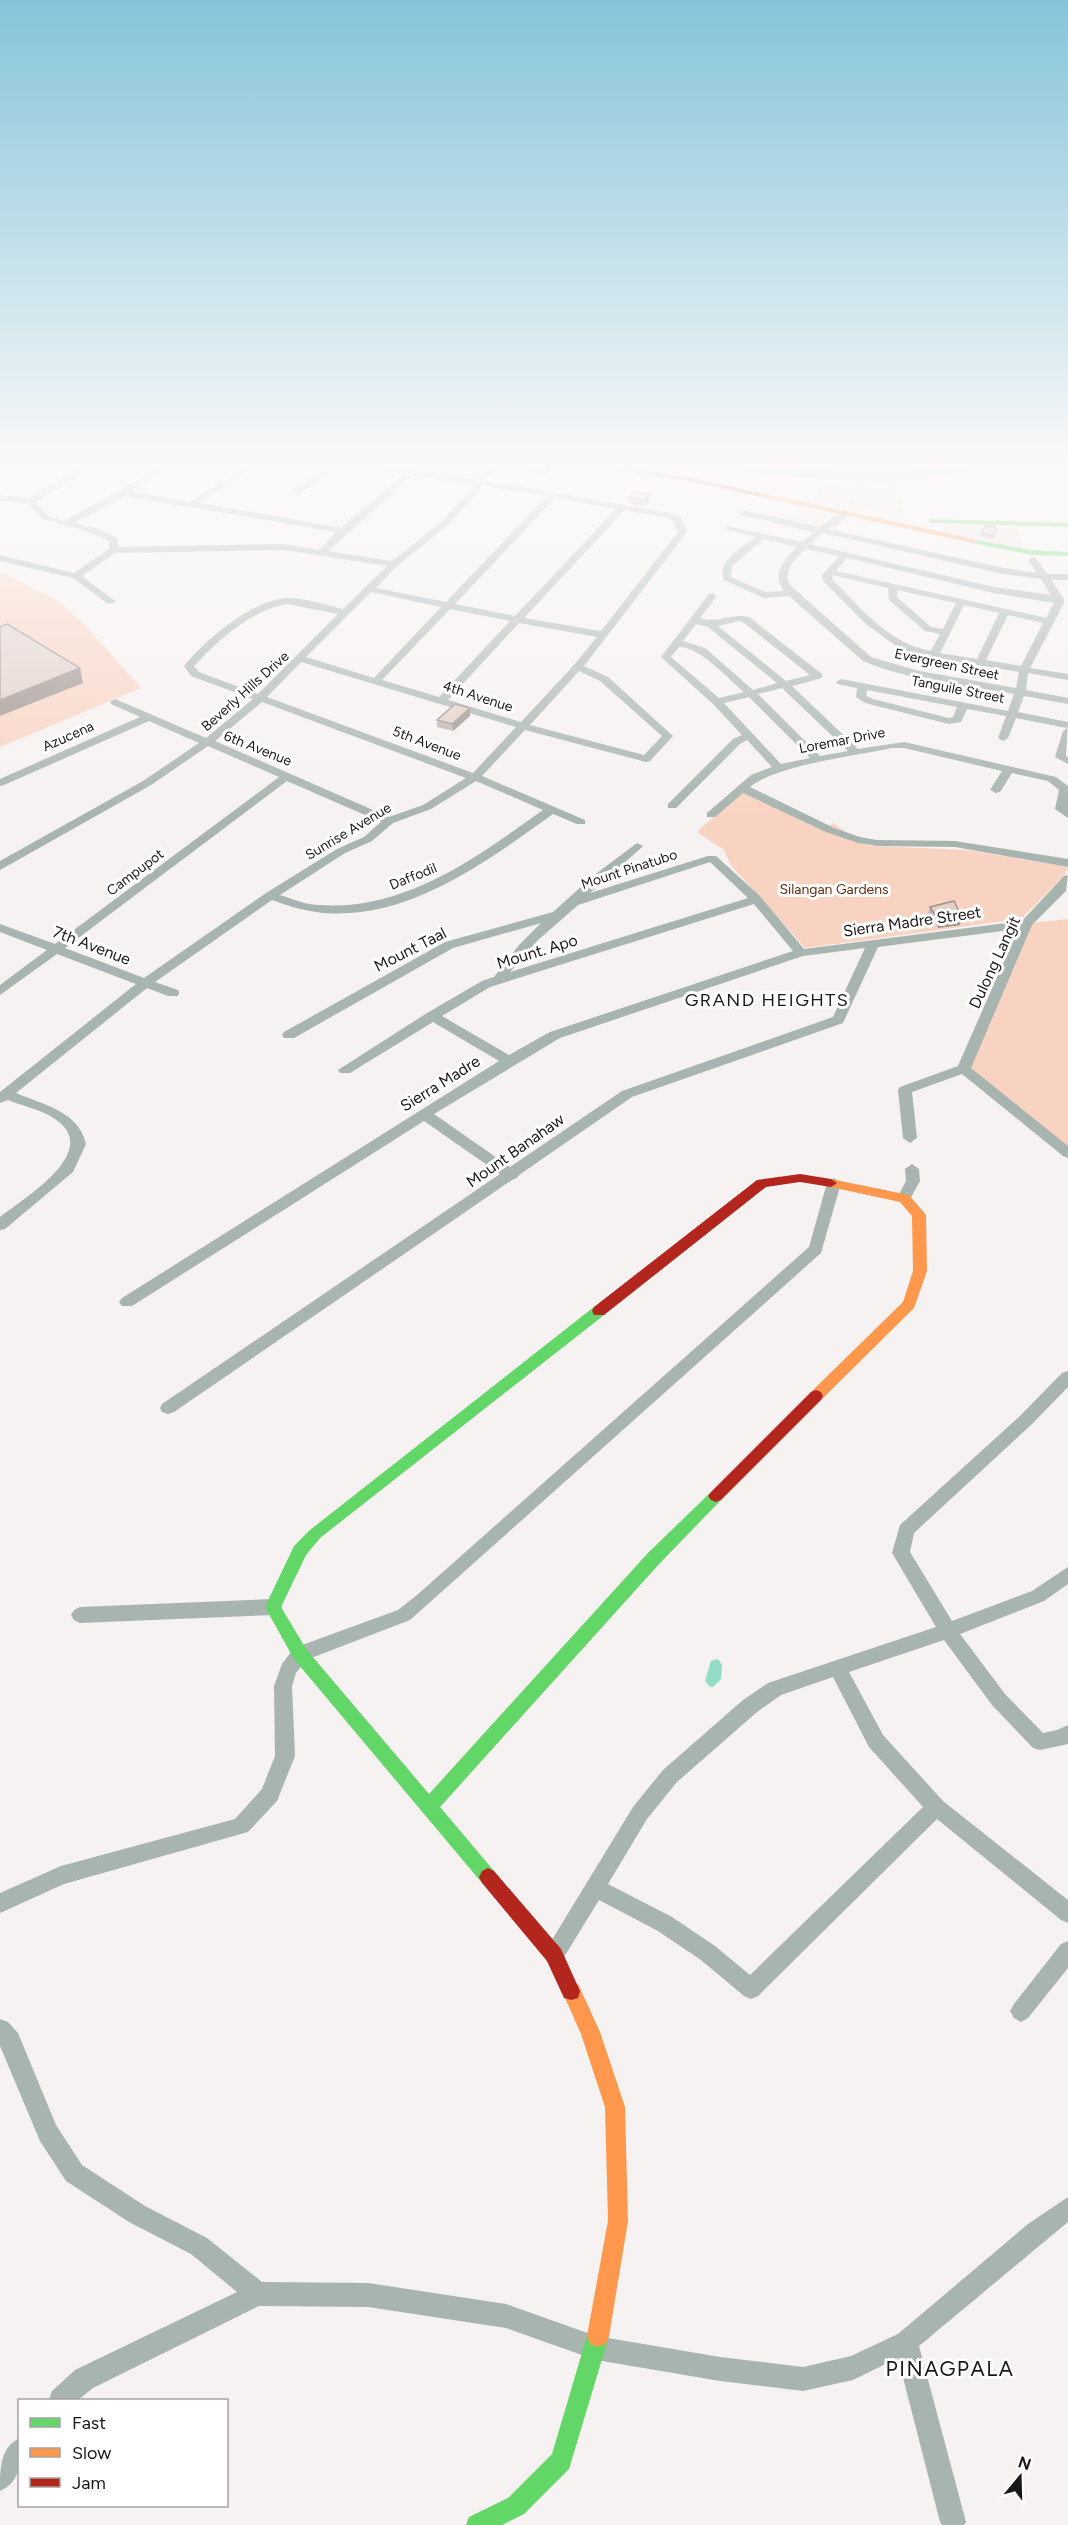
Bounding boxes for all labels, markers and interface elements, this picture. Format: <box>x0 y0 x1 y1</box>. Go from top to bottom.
street label: Evergreen Street <box>893 645 1001 684</box>
street label: Beverly Hills Drive <box>198 647 293 735</box>
street label: Tanguile Street <box>910 672 1006 707</box>
street label: 4th Avenue <box>441 677 515 716</box>
street label: Azucena <box>40 718 96 755</box>
street label: 5th Avenue <box>390 723 464 764</box>
street label: Loremar Drive <box>798 724 887 757</box>
street label: 6th Avenue <box>221 727 295 770</box>
street label: Sunrise Avenue <box>302 799 395 864</box>
street label: Campupot <box>103 845 167 899</box>
street label: Mount Pinatubo <box>579 846 679 893</box>
street label: Daffodil <box>387 859 439 894</box>
park label: Silangan Gardens <box>779 881 889 898</box>
street label: Sierra Madre Street <box>842 902 982 941</box>
street label: Dulong Langit <box>965 913 1024 1011</box>
street label: 7th Avenue <box>50 922 134 969</box>
street label: Mount Taal <box>371 923 449 976</box>
street label: Mount. Apo <box>494 930 580 973</box>
district label: GRAND HEIGHTS <box>685 989 849 1011</box>
street label: Sierra Madre <box>397 1051 484 1115</box>
street label: Mount Banahaw <box>463 1109 568 1191</box>
district label: PINAGPALA <box>886 2356 1014 2381</box>
legend <box>18 2399 228 2507</box>
text: Fast <box>72 2412 106 2434</box>
text: Slow <box>72 2442 111 2464</box>
north arrow <box>990 2447 1050 2507</box>
text: N <box>1016 2452 1034 2474</box>
text: Jam <box>72 2472 106 2494</box>

